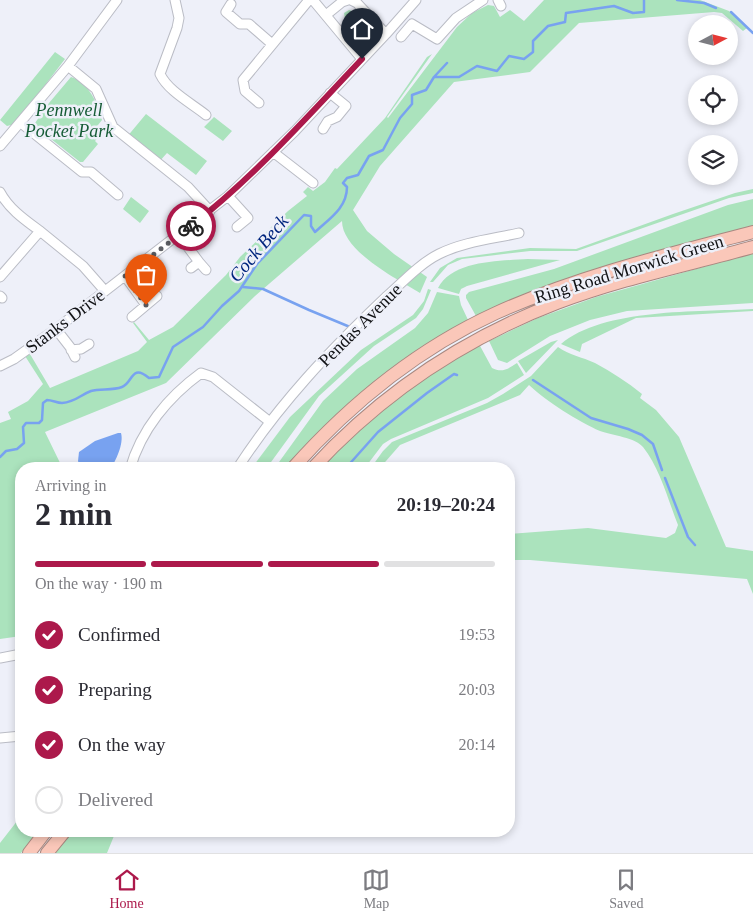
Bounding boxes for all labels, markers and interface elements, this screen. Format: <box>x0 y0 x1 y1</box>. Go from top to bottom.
pin <box>341 8 383 59</box>
icon: home <box>348 15 376 43</box>
north arrow <box>688 15 738 65</box>
map controls <box>688 15 738 185</box>
button: locate <box>688 75 738 125</box>
park label: Pennwell Pocket Park <box>24 100 114 141</box>
button: layers <box>688 135 738 185</box>
courier <box>166 201 216 251</box>
water label: Cock Beck <box>224 210 293 286</box>
icon: bike <box>177 212 205 240</box>
street label: Ring Road Morwick Green <box>532 231 726 307</box>
pin <box>125 254 167 305</box>
icon: bag <box>132 261 160 289</box>
street label: Pendas Avenue <box>314 279 406 371</box>
street label: Stanks Drive <box>22 285 108 357</box>
text: Arriving in <box>35 477 107 494</box>
text: 20:19–20:24 <box>397 494 495 515</box>
text: 2 min <box>35 496 112 532</box>
text: On the way · 190 m <box>35 575 163 592</box>
icon: check <box>35 621 63 649</box>
text: Confirmed <box>78 624 160 645</box>
text: 19:53 <box>459 626 495 643</box>
icon: check <box>35 676 63 704</box>
text: Preparing <box>78 679 152 700</box>
text: 20:03 <box>459 681 495 698</box>
icon: check <box>35 731 63 759</box>
text: On the way <box>78 734 166 755</box>
text: 20:14 <box>459 736 495 753</box>
text: Delivered <box>78 789 153 810</box>
tab: Home <box>109 866 144 912</box>
tab: Map <box>362 866 390 912</box>
tab: Saved <box>609 866 644 912</box>

